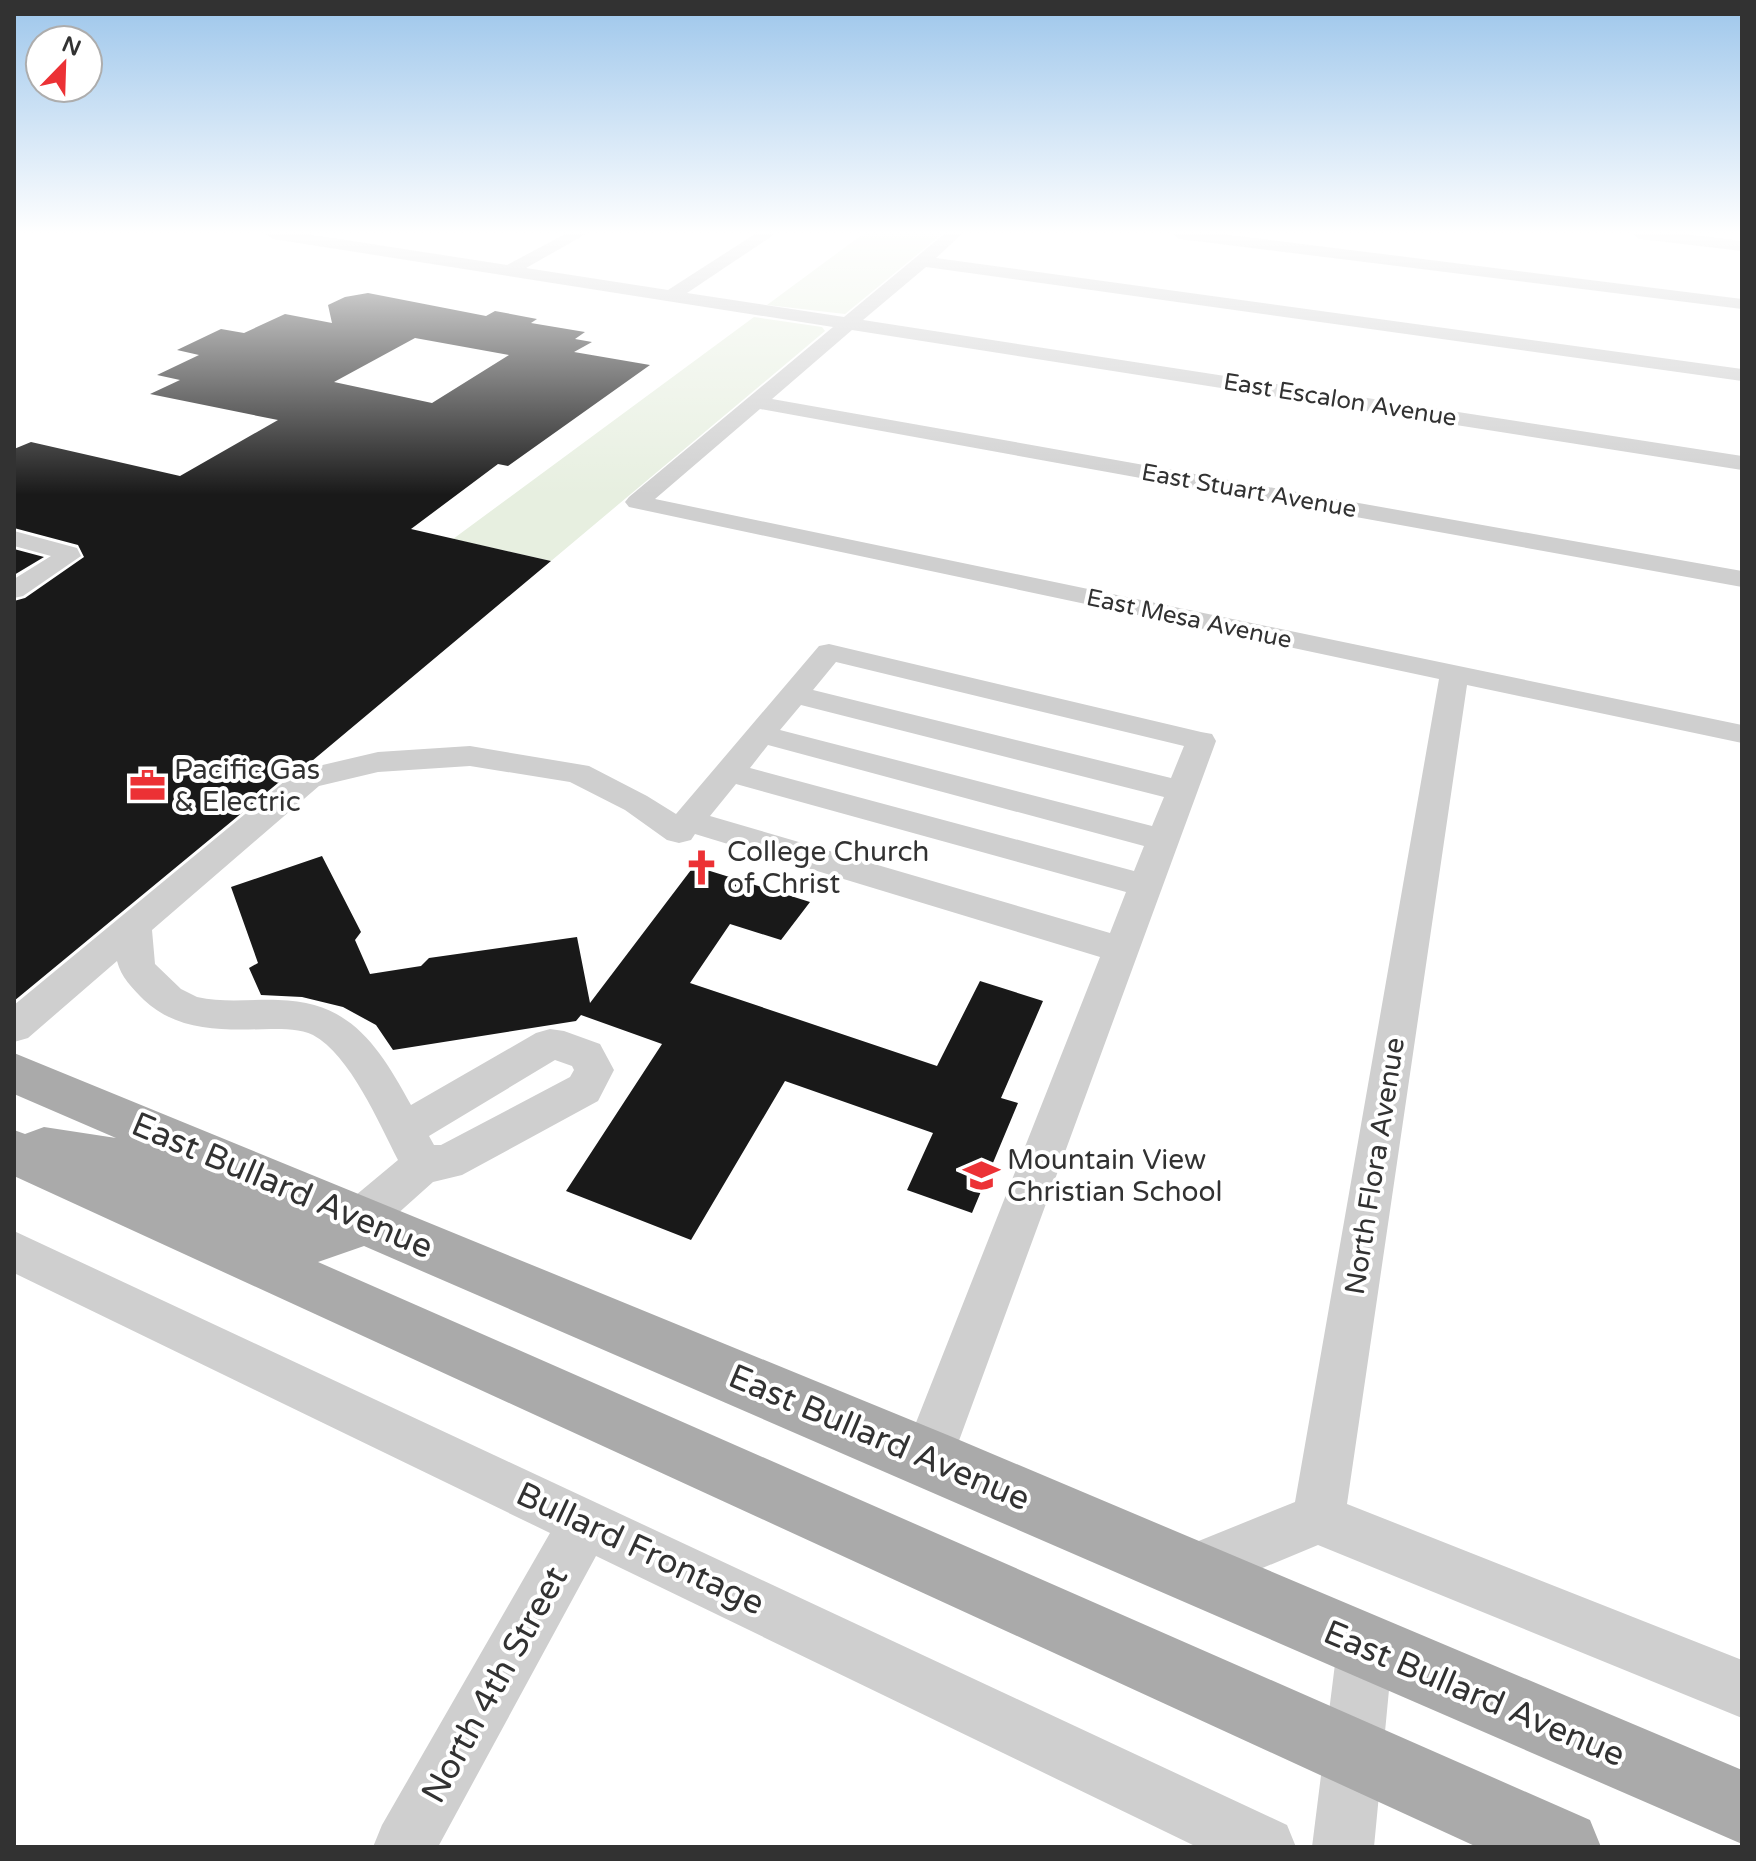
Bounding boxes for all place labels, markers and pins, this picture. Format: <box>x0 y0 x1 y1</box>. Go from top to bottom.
place label: Pacific Gas & Electric <box>174 753 320 819</box>
office icon: Pacific Gas & Electric <box>129 767 167 805</box>
place label: College Church of Christ <box>727 835 929 901</box>
church icon: College Church of Christ <box>682 849 720 887</box>
place label: Mountain View Christian School <box>1007 1143 1223 1209</box>
school or university icon: Mountain View Christian School <box>962 1157 1000 1195</box>

